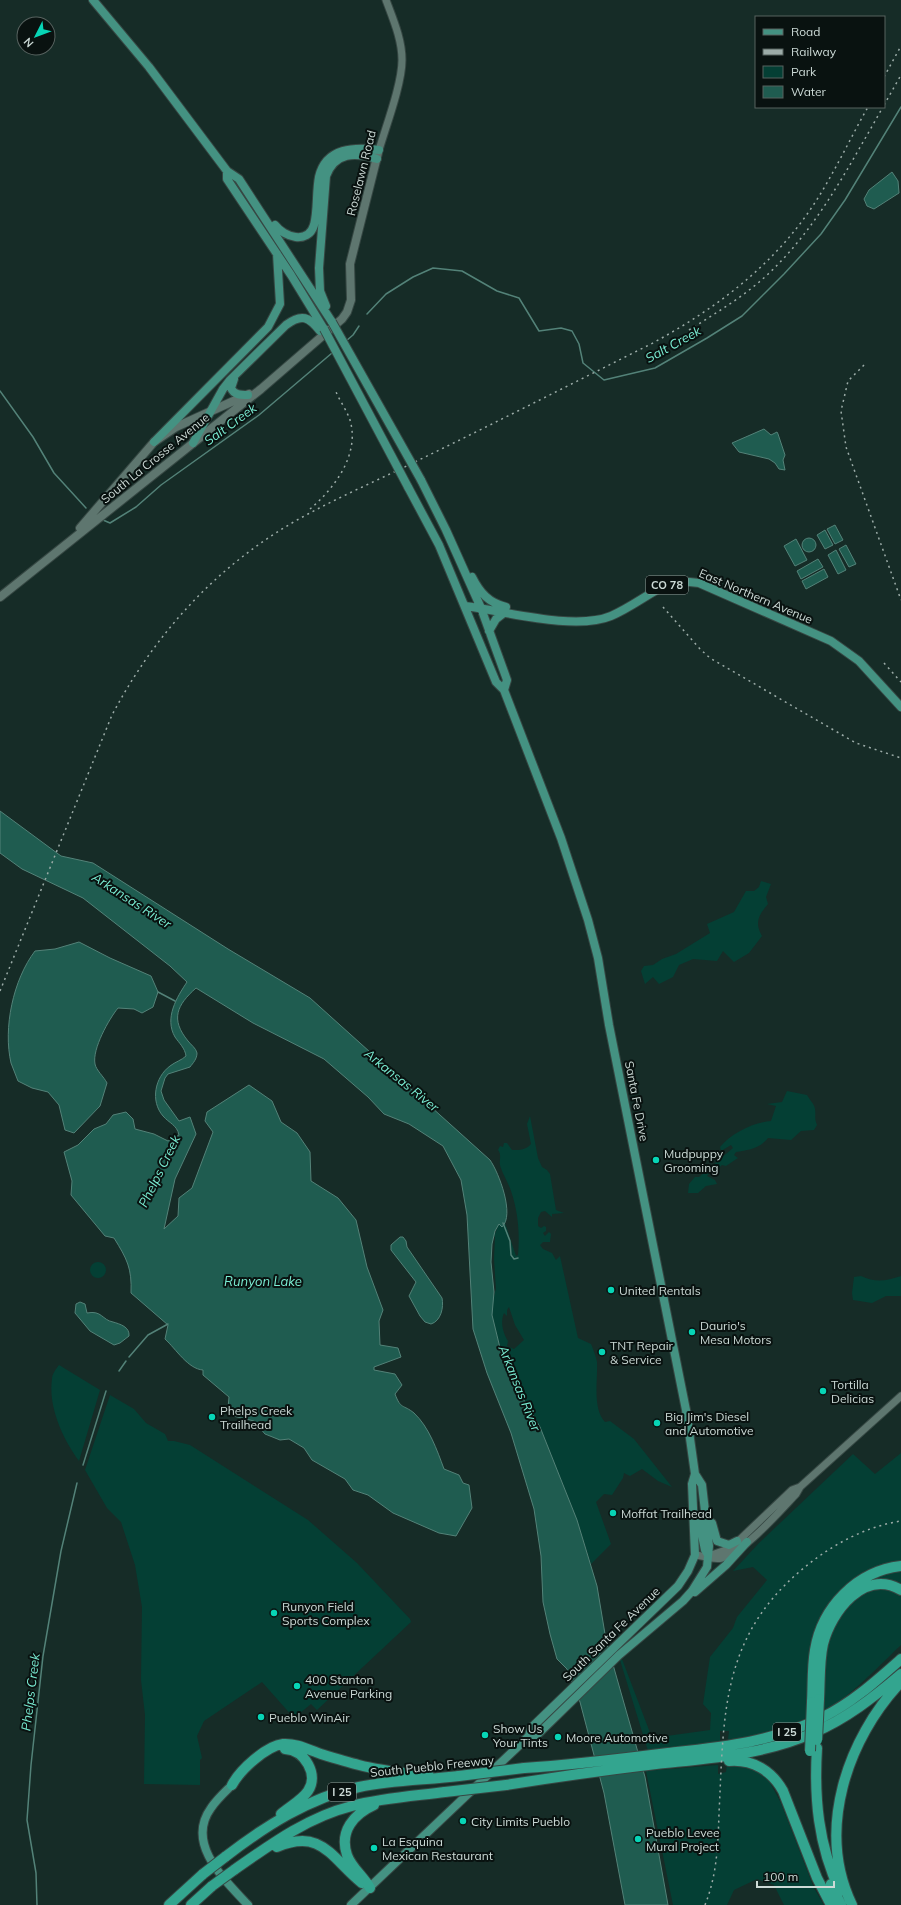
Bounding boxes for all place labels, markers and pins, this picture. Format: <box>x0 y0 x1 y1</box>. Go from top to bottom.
place label: Mudpuppy Grooming <box>664 1146 724 1175</box>
marker: Mudpuppy Grooming <box>651 1155 661 1165</box>
place label: United Rentals <box>619 1283 701 1298</box>
marker: United Rentals <box>606 1285 616 1295</box>
place label: Daurio's Mesa Motors <box>700 1318 771 1347</box>
marker: Daurio's Mesa Motors <box>687 1327 697 1337</box>
place label: TNT Repair & Service <box>610 1338 674 1367</box>
marker: TNT Repair & Service <box>597 1347 607 1357</box>
place label: Tortilla Delicias <box>831 1377 874 1406</box>
marker: Tortilla Delicias <box>818 1386 828 1396</box>
place label: Phelps Creek Trailhead <box>220 1403 293 1432</box>
place label: Big Jim's Diesel and Automotive <box>665 1409 754 1438</box>
marker: Phelps Creek Trailhead <box>207 1412 217 1422</box>
marker: Big Jim's Diesel and Automotive <box>652 1418 662 1428</box>
place label: Moffat Trailhead <box>621 1506 712 1521</box>
marker: Moffat Trailhead <box>608 1508 618 1518</box>
place label: Runyon Field Sports Complex <box>282 1599 370 1628</box>
marker: Runyon Field Sports Complex <box>269 1608 279 1618</box>
place label: 400 Stanton Avenue Parking <box>305 1672 392 1701</box>
marker: 400 Stanton Avenue Parking <box>292 1681 302 1691</box>
place label: Pueblo WinAir <box>269 1710 350 1725</box>
marker: Pueblo WinAir <box>256 1712 266 1722</box>
place label: Show Us Your Tints <box>492 1721 548 1750</box>
marker: Show Us Your Tints <box>480 1730 490 1740</box>
place label: Moore Automotive <box>566 1730 668 1745</box>
marker: Moore Automotive <box>553 1732 563 1742</box>
place label: City Limits Pueblo <box>471 1814 570 1829</box>
marker: City Limits Pueblo <box>458 1816 468 1826</box>
place label: Pueblo Levee Mural Project <box>646 1825 720 1854</box>
place label: La Esquina Mexican Restaurant <box>382 1834 493 1863</box>
marker: Pueblo Levee Mural Project <box>633 1834 643 1844</box>
marker: La Esquina Mexican Restaurant <box>369 1843 379 1853</box>

